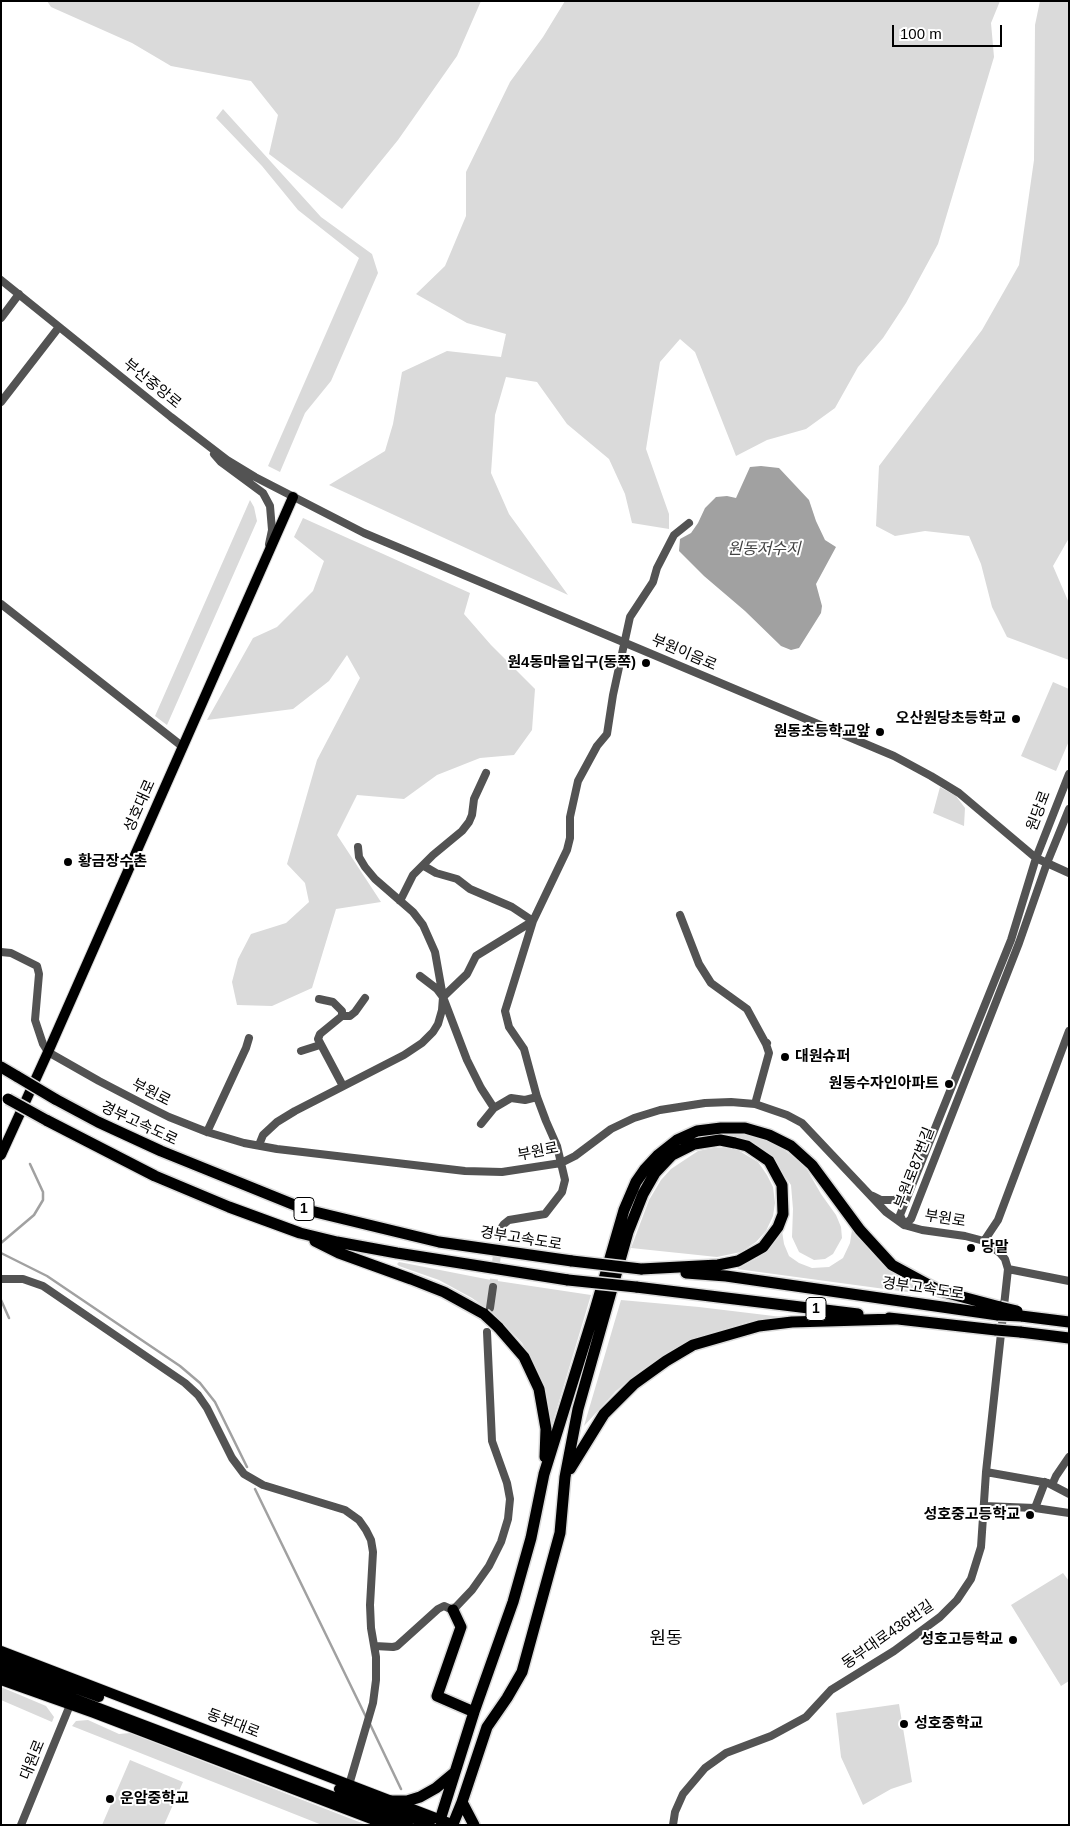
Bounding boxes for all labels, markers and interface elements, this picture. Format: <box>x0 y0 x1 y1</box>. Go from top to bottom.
scale bar <box>895 15 1005 47</box>
text: 100 m <box>900 25 942 42</box>
street label: 부산중앙로 <box>120 355 184 413</box>
water label: 원동저수지 <box>727 540 801 560</box>
street label: 부원이음로 <box>649 631 719 675</box>
place label: 원4동마을입구(동쪽) <box>507 654 636 672</box>
marker: 원4동마을입구(동쪽) <box>640 657 652 669</box>
place label: 오산원당초등학교 <box>896 710 1006 728</box>
marker: 오산원당초등학교 <box>1010 713 1022 725</box>
place label: 원동초등학교앞 <box>773 723 870 741</box>
marker: 원동초등학교앞 <box>874 726 886 738</box>
street label: 성호대로 <box>121 777 159 835</box>
street label: 원당로 <box>1023 788 1055 834</box>
place label: 황금장수촌 <box>78 853 147 871</box>
marker: 황금장수촌 <box>62 856 74 868</box>
place label: 대원슈퍼 <box>795 1048 850 1066</box>
marker: 대원슈퍼 <box>779 1051 791 1063</box>
place label: 원동수자인아파트 <box>829 1075 939 1093</box>
street label: 부원로 <box>128 1076 174 1110</box>
marker: 원동수자인아파트 <box>943 1078 955 1090</box>
street label: 경부고속도로 <box>98 1098 180 1150</box>
street label: 부원로87번길 <box>891 1125 939 1211</box>
street label: 부원로 <box>516 1139 560 1165</box>
road number: 1 <box>294 1198 314 1220</box>
street label: 부원로 <box>923 1207 967 1231</box>
street label: 경부고속도로 <box>479 1224 563 1254</box>
place label: 당말 <box>981 1239 1009 1257</box>
marker: 당말 <box>965 1242 977 1254</box>
street label: 경부고속도로 <box>881 1274 965 1304</box>
road number: 1 <box>806 1298 826 1320</box>
place label: 성호중고등학교 <box>923 1506 1020 1524</box>
marker: 성호중고등학교 <box>1024 1509 1036 1521</box>
street label: 동부대로436번길 <box>839 1597 937 1673</box>
district label: 원동 <box>649 1628 683 1650</box>
place label: 성호고등학교 <box>920 1631 1003 1649</box>
marker: 성호고등학교 <box>1007 1634 1019 1646</box>
street label: 동부대로 <box>204 1706 262 1742</box>
place label: 성호중학교 <box>914 1715 983 1733</box>
marker: 성호중학교 <box>898 1718 910 1730</box>
street label: 대원로 <box>17 1737 49 1783</box>
place label: 운암중학교 <box>120 1790 189 1808</box>
marker: 운암중학교 <box>104 1793 116 1805</box>

